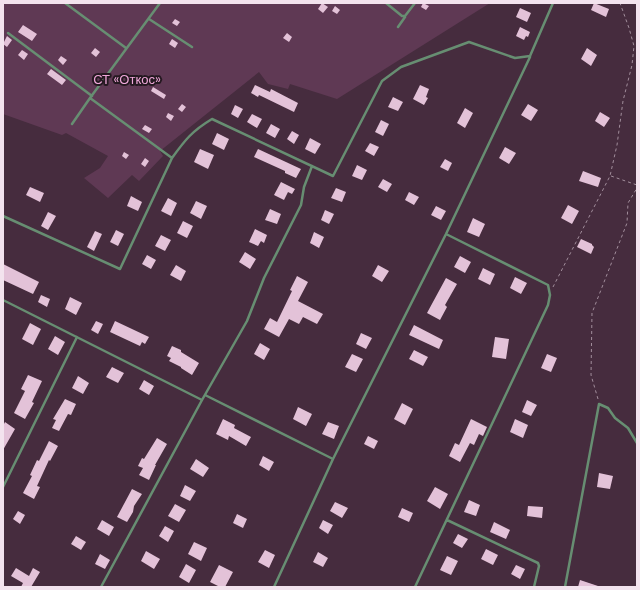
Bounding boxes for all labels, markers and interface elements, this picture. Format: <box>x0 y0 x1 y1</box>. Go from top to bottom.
park label: СТ «Откос» <box>93 71 161 88</box>

